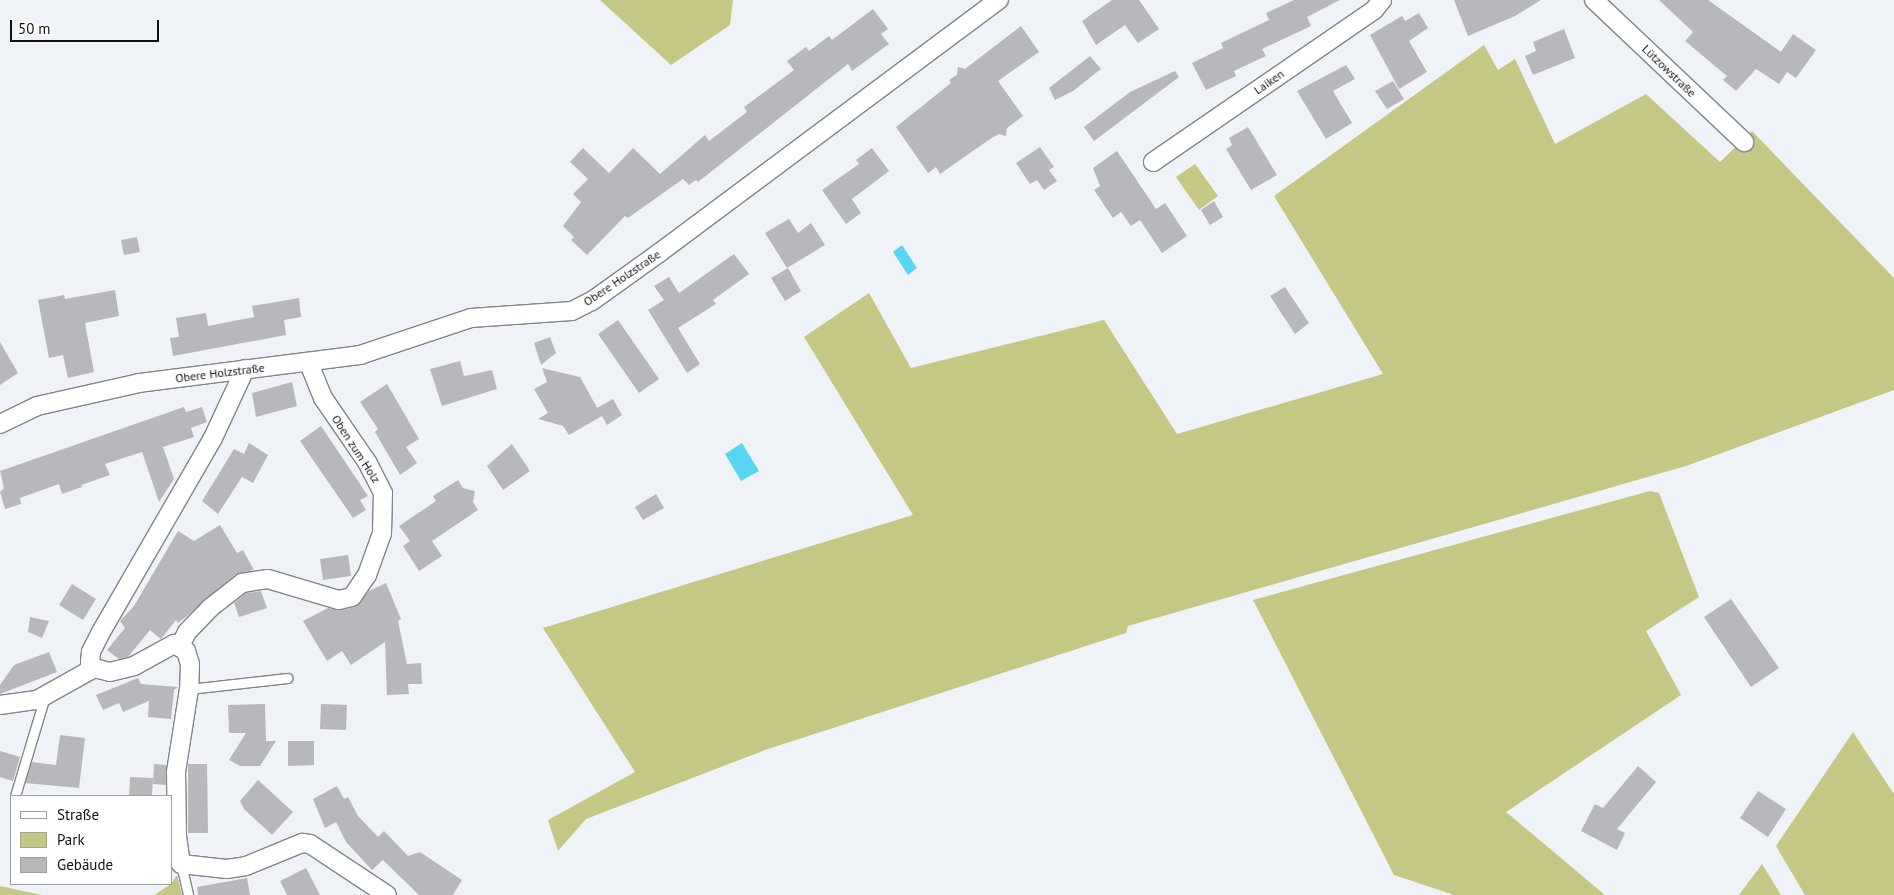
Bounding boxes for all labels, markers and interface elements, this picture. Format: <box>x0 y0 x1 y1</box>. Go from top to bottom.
scale bar <box>12 10 161 42</box>
text: 50 m <box>18 19 51 38</box>
street label: Lützowstraße <box>1639 42 1699 100</box>
street label: Laiken <box>1251 67 1287 97</box>
street label: Obere Holzstraße <box>581 247 663 309</box>
street label: Obere Holzstraße <box>175 360 265 386</box>
street label: Oben zum Holz <box>329 412 383 486</box>
legend <box>10 795 172 885</box>
text: Straße <box>57 805 99 824</box>
text: Park <box>57 830 85 849</box>
text: Gebäude <box>57 855 113 874</box>

